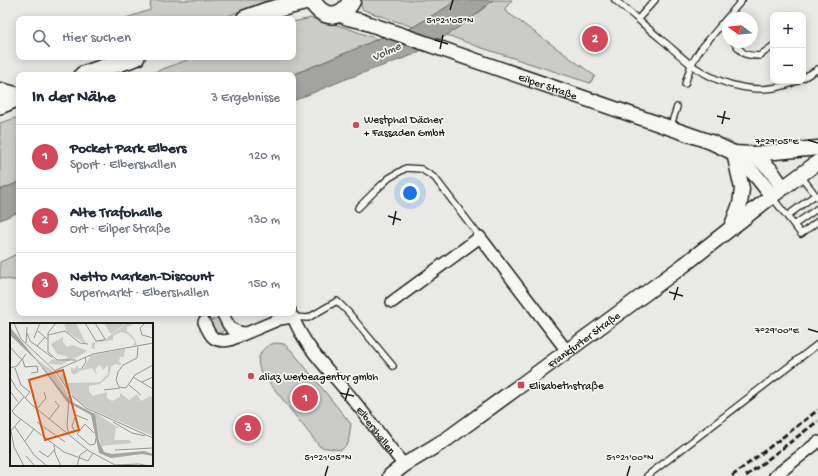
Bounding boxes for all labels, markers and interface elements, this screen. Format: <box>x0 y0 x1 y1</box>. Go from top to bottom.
north arrow <box>722 12 758 48</box>
map controls <box>770 12 806 84</box>
button: + <box>770 12 806 48</box>
text: 51°21'05"N <box>427 15 474 27</box>
search box <box>16 16 296 60</box>
pin: 2 <box>582 24 608 54</box>
icon: search <box>30 27 52 49</box>
text: Hier suchen <box>62 29 131 47</box>
water label: Volme <box>370 40 404 66</box>
button: − <box>770 48 806 84</box>
street label: Eilper Straße <box>516 72 579 103</box>
text: In der Nähe <box>32 88 115 108</box>
text: 3 Ergebnisse <box>211 91 280 106</box>
place label: Westphal Dächer + Fassaden GmbH <box>364 115 445 140</box>
marker: Westphal Dächer + Fassaden GmbH <box>351 120 361 130</box>
text: 7°29'05"E <box>754 136 799 148</box>
text: Pocket Park Elbers <box>70 140 187 158</box>
text: 1 <box>42 149 48 164</box>
text: 120 m <box>249 149 280 164</box>
text: Sport · Elbershallen <box>70 158 176 173</box>
your location <box>400 183 420 203</box>
text: Alte Trafohalle <box>70 204 162 222</box>
text: 2 <box>42 213 48 228</box>
text: 130 m <box>248 213 280 228</box>
text: Ort · Eilper Straße <box>70 222 170 237</box>
text: Netto Marken-Discount <box>70 268 213 286</box>
text: 3 <box>42 277 48 292</box>
text: 150 m <box>248 277 280 292</box>
text: Supermarkt · Elbershallen <box>70 286 209 301</box>
street label: Frankfurter Straße <box>545 310 623 372</box>
inset map <box>10 323 153 466</box>
text: 7°29'00"E <box>754 325 800 337</box>
marker: aliaz werbeagentur gmbh <box>246 371 256 381</box>
place label: aliaz werbeagentur gmbh <box>259 372 378 384</box>
marker: Elisabethstraße <box>516 380 526 390</box>
place label: Elisabethstraße <box>529 381 604 393</box>
pin: 1 <box>292 383 318 413</box>
street label: Elbershallen <box>353 405 397 458</box>
pin: 3 <box>235 413 261 443</box>
text: 51°21'05"N <box>305 452 352 464</box>
text: 51°21'00"N <box>606 452 654 464</box>

